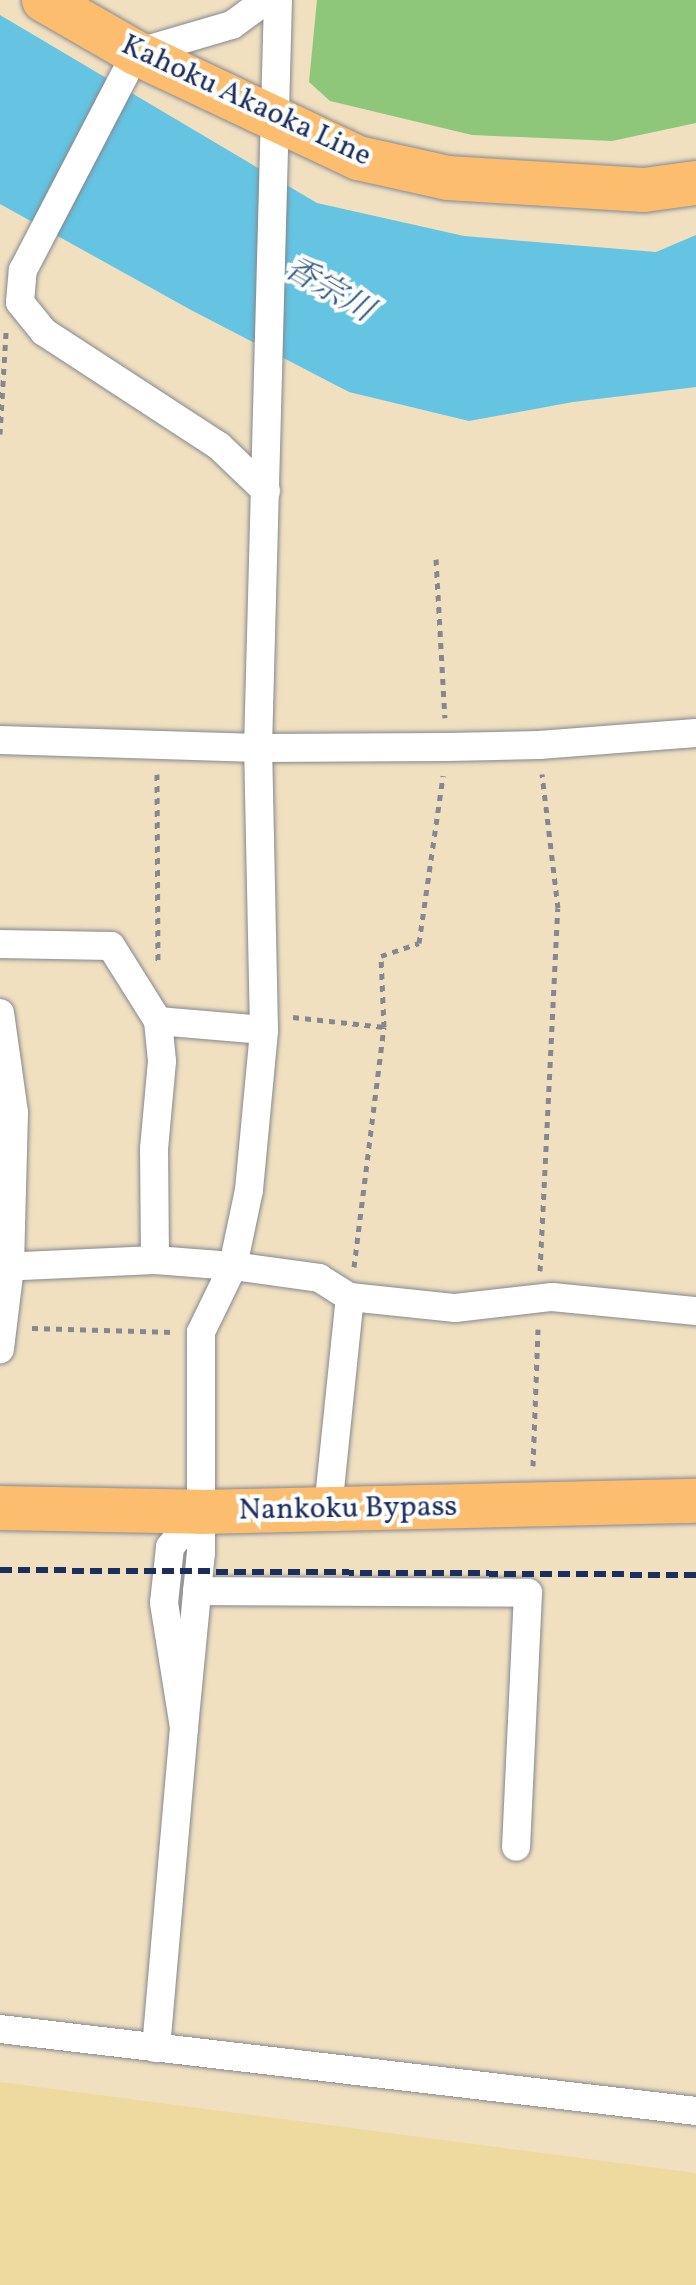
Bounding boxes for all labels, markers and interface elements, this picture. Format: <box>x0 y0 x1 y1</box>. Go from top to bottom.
street label: Kahoku Akaoka Line <box>115 27 377 175</box>
water label: 香宗川 <box>277 250 379 332</box>
street label: Nankoku Bypass <box>238 1489 458 1529</box>

